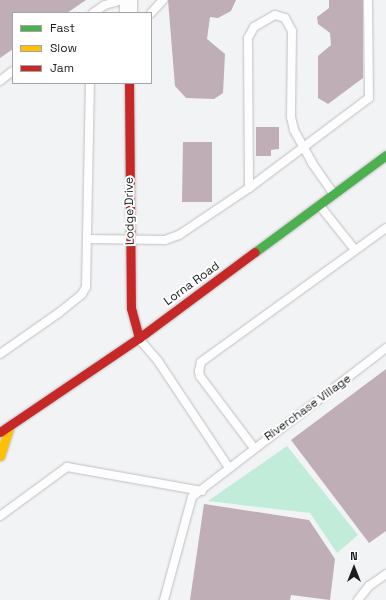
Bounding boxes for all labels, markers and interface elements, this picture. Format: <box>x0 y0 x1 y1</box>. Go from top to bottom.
legend <box>12 12 152 84</box>
text: Fast <box>50 20 75 36</box>
text: Slow <box>50 40 77 56</box>
text: Jam <box>50 60 74 76</box>
street label: Lodge Drive <box>122 177 138 245</box>
street label: Lorna Road <box>161 259 223 309</box>
street label: Riverchase Village <box>262 372 354 444</box>
north arrow <box>334 548 374 588</box>
text: N <box>350 549 358 563</box>

